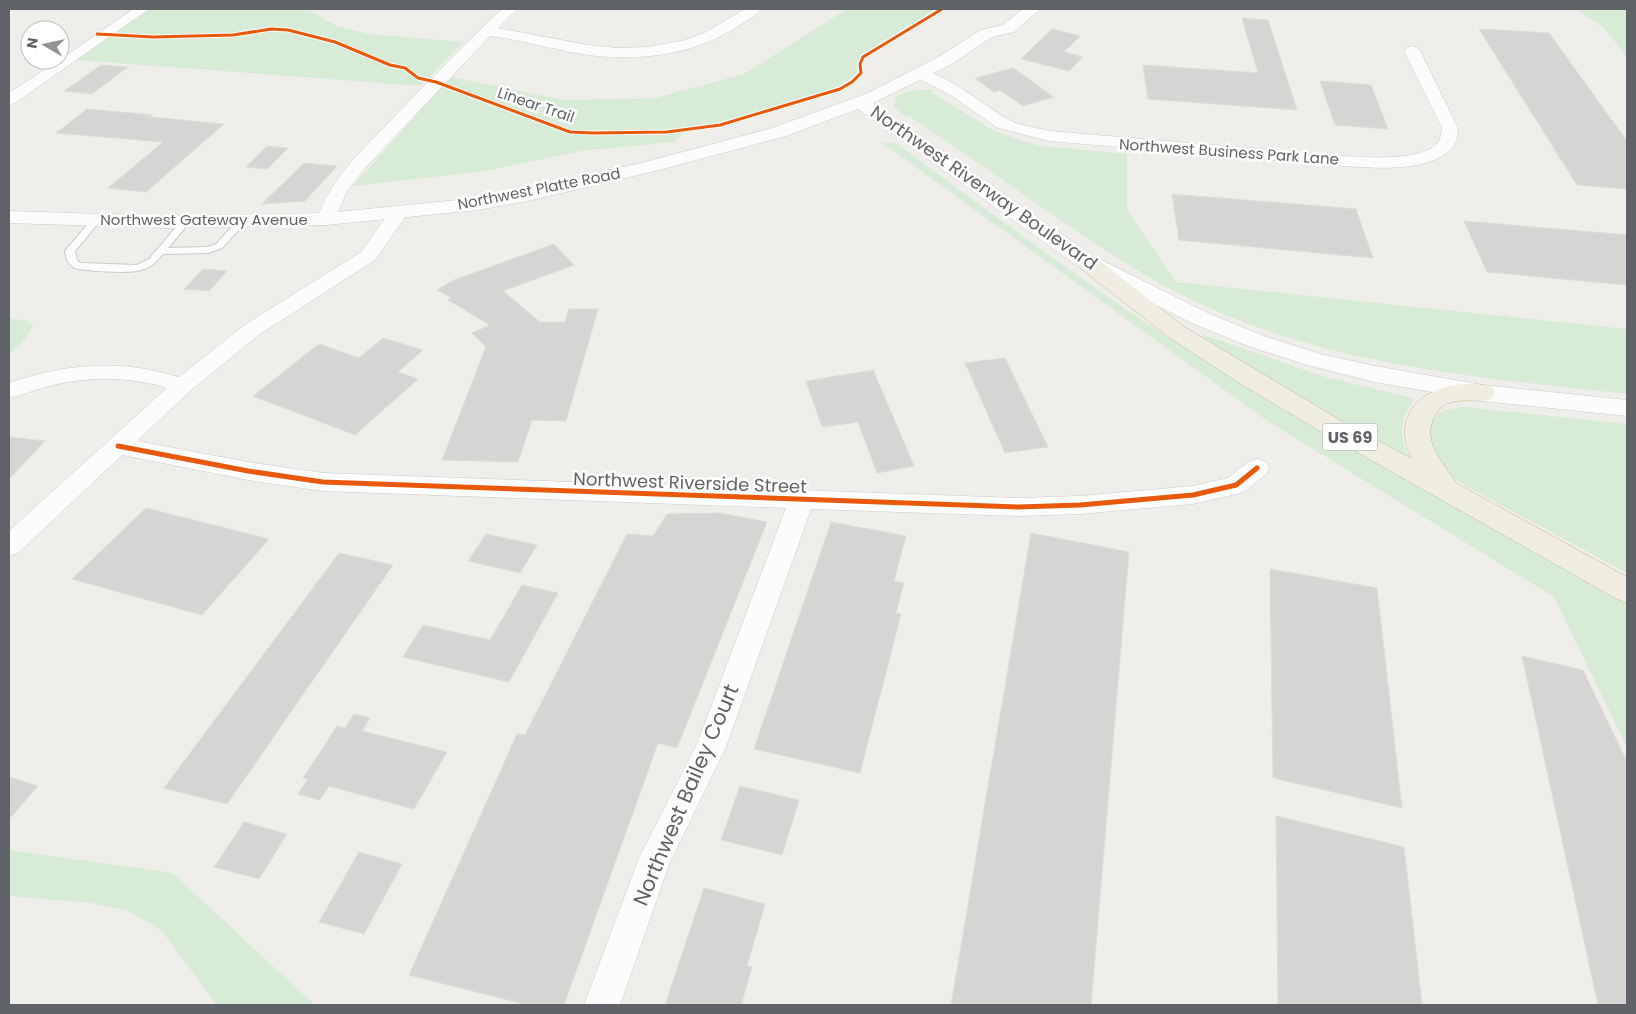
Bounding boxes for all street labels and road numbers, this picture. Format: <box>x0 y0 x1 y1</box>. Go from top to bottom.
street label: Linear Trail <box>495 82 577 127</box>
street label: Northwest Riverway Boulevard <box>866 99 1103 276</box>
street label: Northwest Business Park Lane <box>1118 133 1340 170</box>
street label: Northwest Platte Road <box>456 162 622 215</box>
street label: Northwest Gateway Avenue <box>100 209 308 230</box>
road number: US 69 <box>1322 424 1378 451</box>
street label: Northwest Riverside Street <box>573 466 807 499</box>
street label: Northwest Bailey Court <box>626 680 745 910</box>

